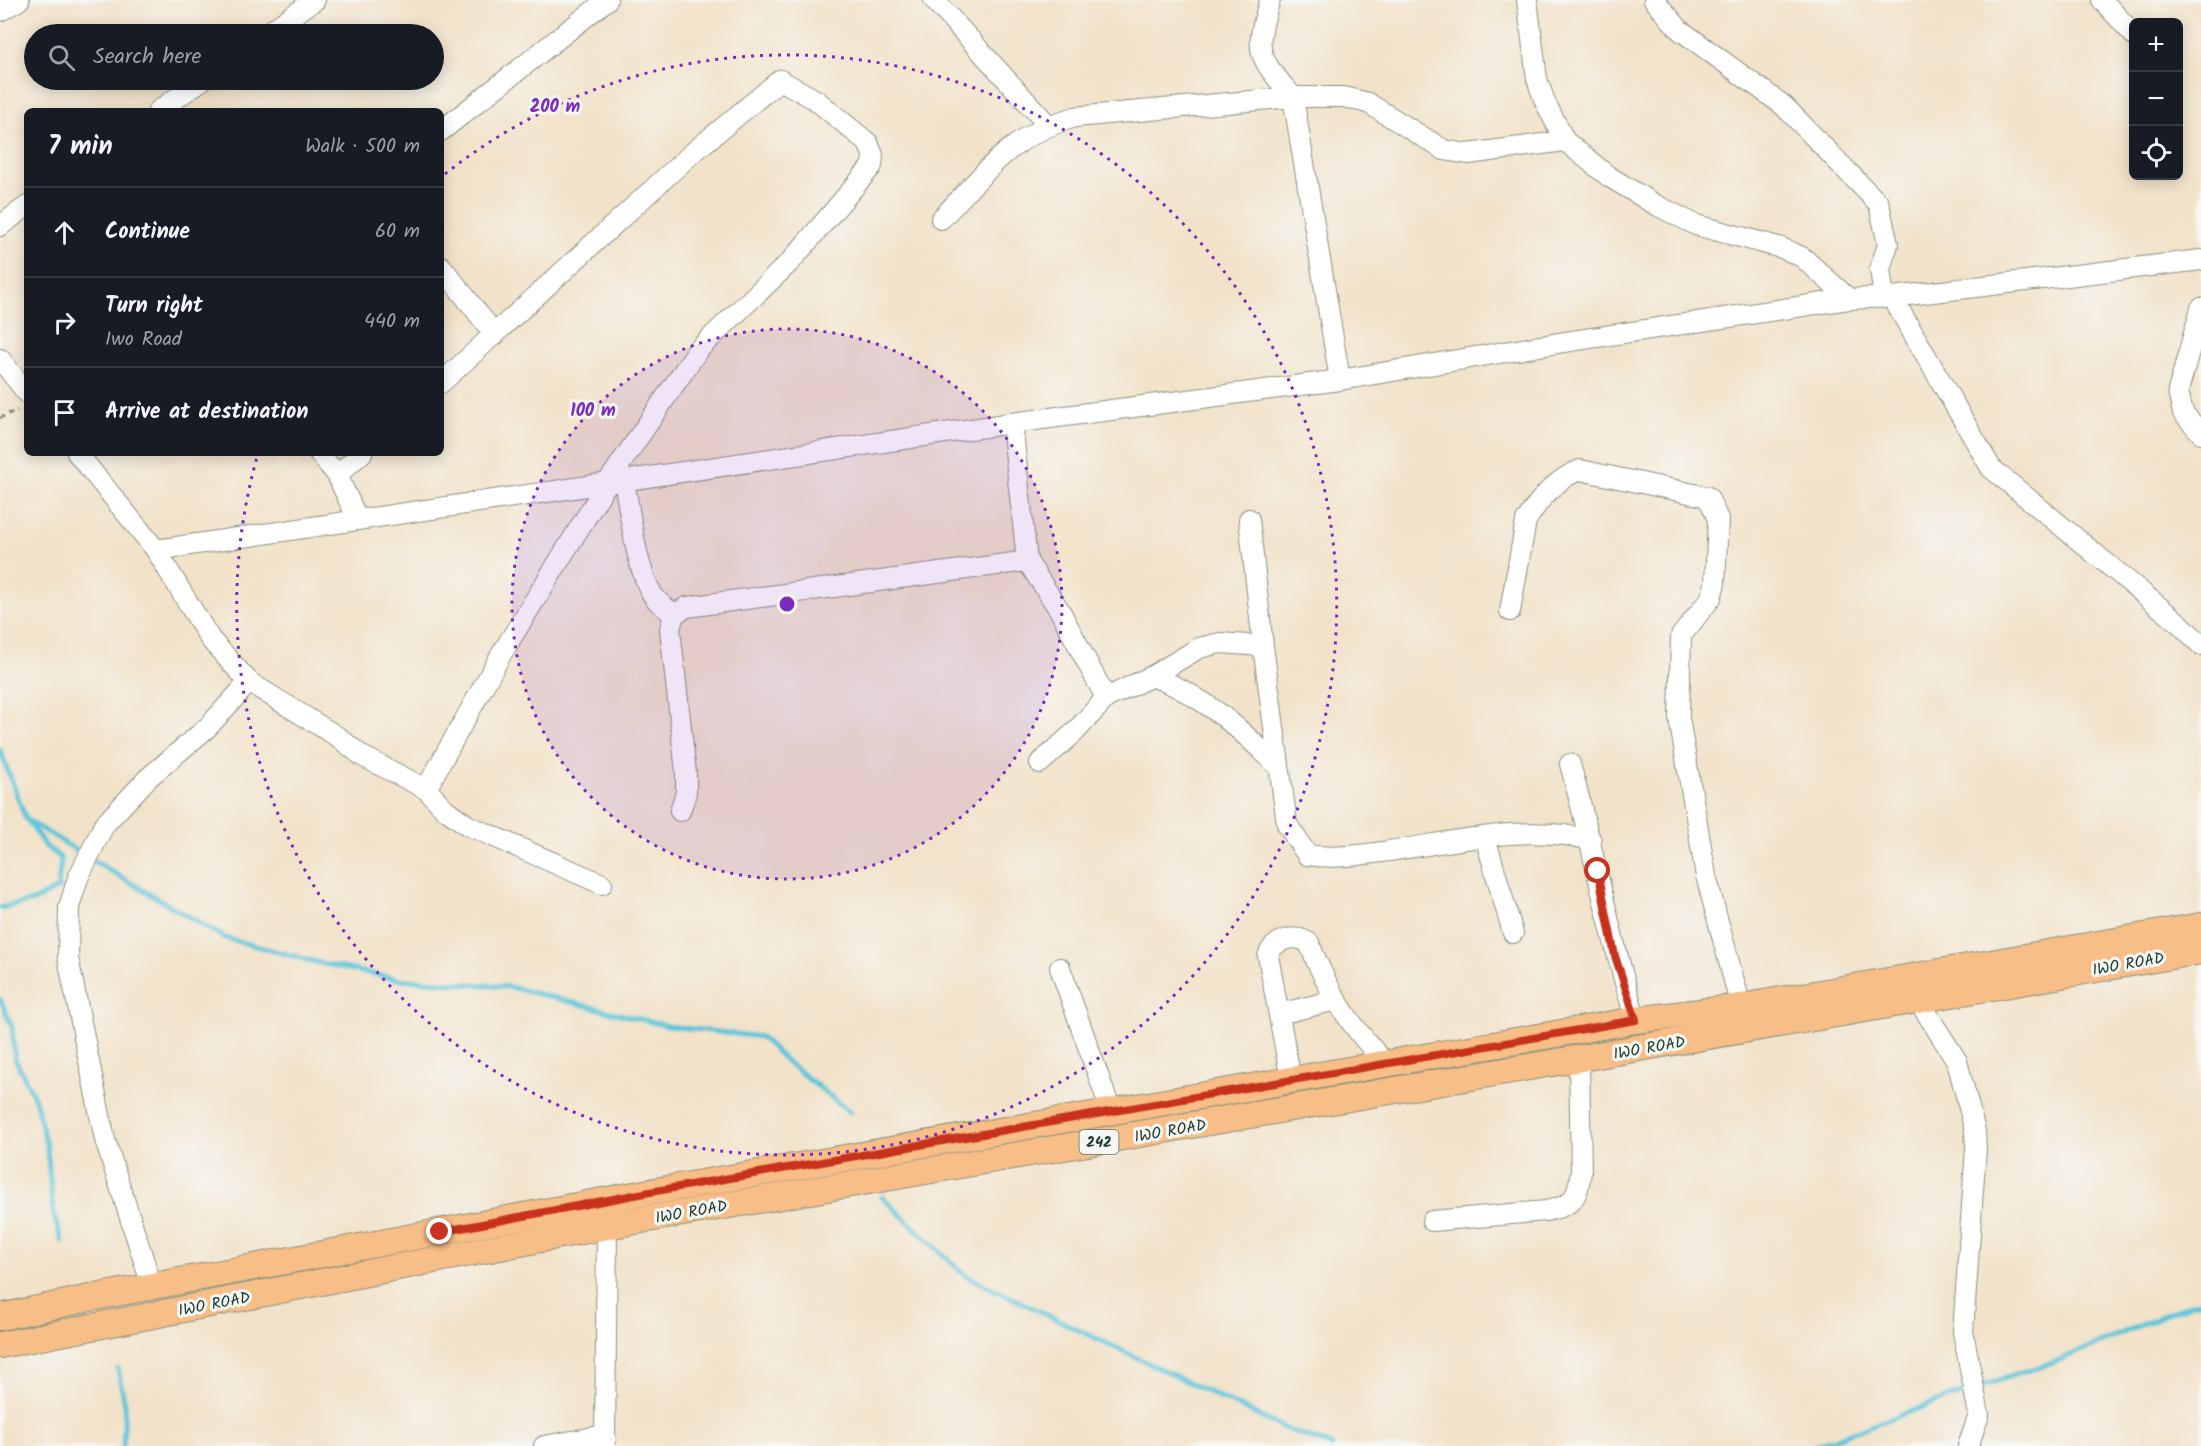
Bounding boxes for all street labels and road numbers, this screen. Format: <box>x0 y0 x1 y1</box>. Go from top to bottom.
street label: IWO ROAD <box>2090 946 2166 983</box>
street label: IWO ROAD <box>1611 1030 1687 1067</box>
street label: IWO ROAD <box>1132 1113 1208 1150</box>
road number: 242 <box>1080 1130 1118 1154</box>
street label: IWO ROAD <box>653 1194 729 1231</box>
street label: IWO ROAD <box>176 1285 252 1324</box>

